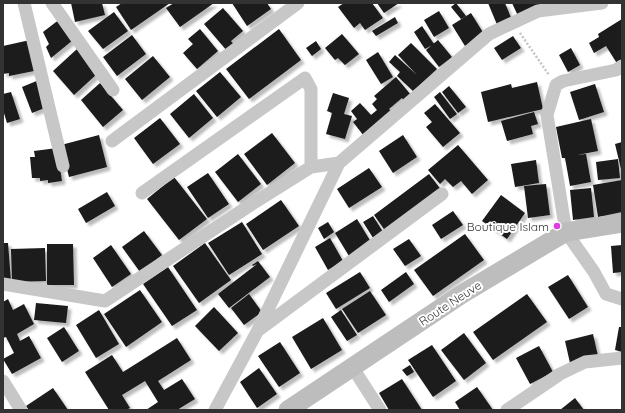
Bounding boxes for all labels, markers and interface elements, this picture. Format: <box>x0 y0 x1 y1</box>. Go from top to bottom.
place label: Boutique Islam <box>467 219 549 234</box>
marker: Boutique Islam <box>552 221 562 231</box>
street label: Route Neuve <box>416 277 484 329</box>

